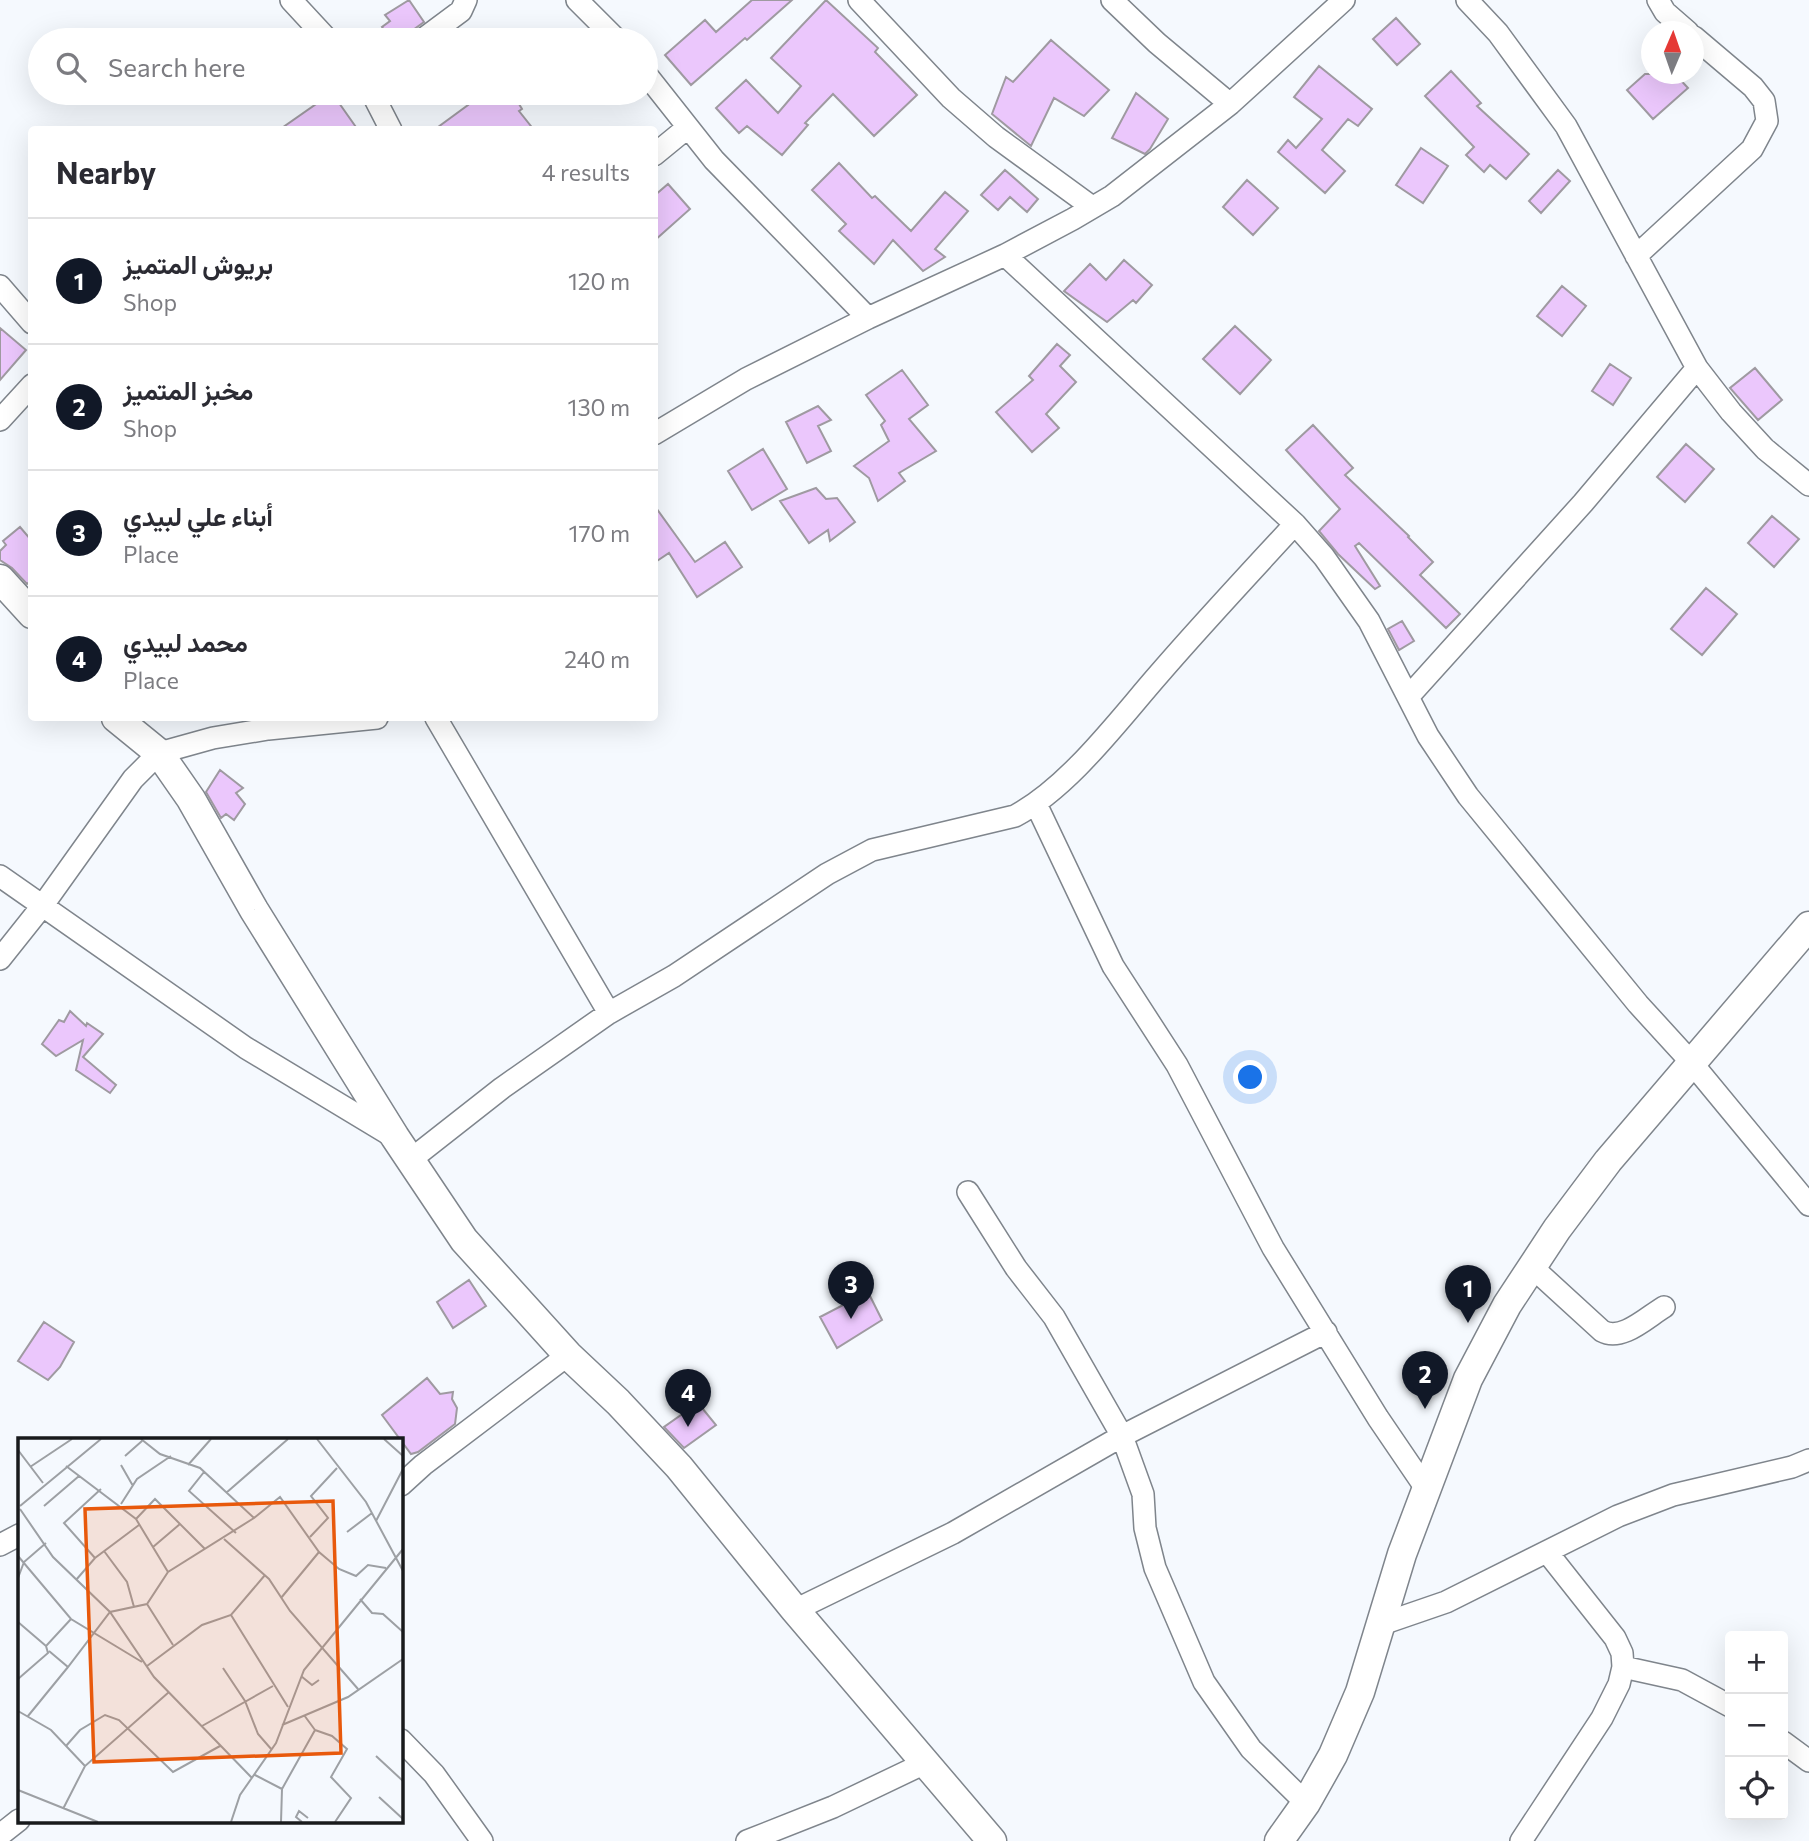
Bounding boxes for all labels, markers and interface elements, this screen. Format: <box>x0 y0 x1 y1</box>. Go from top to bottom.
north arrow <box>1641 21 1704 84</box>
search box <box>28 28 658 105</box>
icon: search <box>52 48 90 86</box>
text: Search here <box>108 51 246 82</box>
text: Nearby <box>56 153 156 190</box>
text: 4 results <box>542 158 630 186</box>
text: بريوش المتميز <box>123 248 273 279</box>
text: 1 <box>74 267 84 295</box>
text: 120 m <box>568 267 630 295</box>
text: Shop <box>123 288 177 316</box>
text: مخبز المتميز <box>123 374 253 405</box>
text: 2 <box>72 393 86 421</box>
text: 130 m <box>568 393 630 421</box>
text: Shop <box>123 414 177 442</box>
text: أبناء علي لبيدي <box>123 500 273 531</box>
text: 3 <box>72 519 86 547</box>
text: 170 m <box>569 519 630 547</box>
text: Place <box>123 540 179 568</box>
text: محمد لبيدي <box>123 626 248 657</box>
text: 4 <box>72 645 86 673</box>
text: 240 m <box>564 645 630 673</box>
text: Place <box>123 666 179 694</box>
your location <box>1233 1060 1267 1094</box>
pin: 3 <box>828 1261 874 1319</box>
pin: 1 <box>1445 1265 1491 1323</box>
pin: 2 <box>1402 1351 1448 1409</box>
pin: 4 <box>665 1369 711 1427</box>
inset map <box>18 1438 402 1824</box>
map controls <box>1725 1631 1788 1820</box>
button: + <box>1725 1631 1788 1694</box>
button: − <box>1725 1694 1788 1757</box>
button: locate <box>1725 1757 1788 1820</box>

